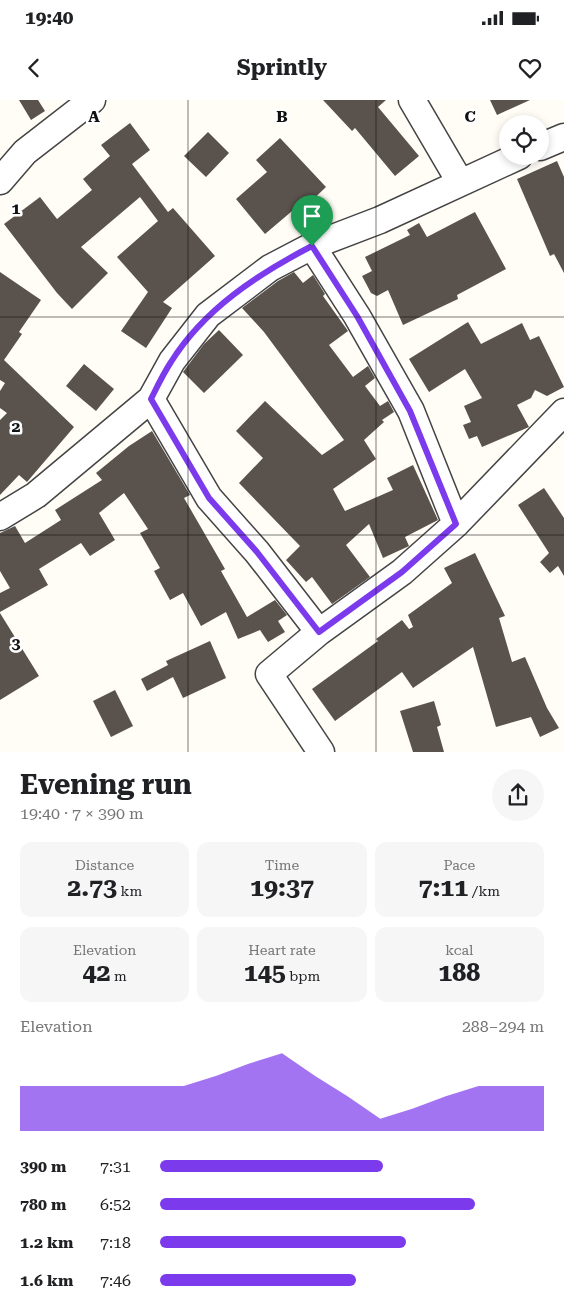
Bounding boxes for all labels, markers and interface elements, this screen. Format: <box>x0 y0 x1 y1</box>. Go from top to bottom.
text: 19:40 <box>25 6 74 29</box>
icon: back <box>20 54 48 82</box>
icon: heart <box>516 54 544 82</box>
text: Sprintly <box>237 55 327 80</box>
text: A <box>88 107 100 126</box>
text: B <box>276 107 288 126</box>
text: C <box>464 107 476 126</box>
map controls <box>499 115 549 165</box>
button: locate <box>499 115 549 165</box>
pin <box>291 195 333 246</box>
text: 1 <box>12 199 21 218</box>
icon: arrive <box>298 202 326 230</box>
text: 2 <box>12 417 21 436</box>
text: 3 <box>12 634 21 653</box>
text: Evening run <box>20 768 192 801</box>
button: share <box>492 769 544 821</box>
text: 19:40 · 7 × 390 m <box>20 804 144 823</box>
text: Distance <box>75 857 134 873</box>
text: Time <box>265 857 299 873</box>
text: Pace <box>444 857 475 873</box>
text: 2.73 <box>67 873 117 902</box>
text: 19:37 <box>250 873 314 902</box>
text: 7:11 <box>419 873 468 902</box>
text: km <box>117 883 142 899</box>
text: /km <box>468 883 500 899</box>
text: Elevation <box>73 942 136 958</box>
text: Heart rate <box>248 942 316 958</box>
text: kcal <box>445 942 473 958</box>
text: 42 <box>83 958 111 987</box>
text: 145 <box>244 958 286 987</box>
text: 188 <box>438 958 480 987</box>
text: m <box>111 968 127 984</box>
text: bpm <box>286 968 320 984</box>
text: Elevation <box>20 1017 93 1036</box>
text: 288–294 m <box>462 1017 544 1036</box>
text: 390 m <box>20 1157 66 1176</box>
text: 7:31 <box>100 1157 131 1176</box>
text: 780 m <box>20 1195 66 1214</box>
text: 6:52 <box>100 1195 131 1214</box>
text: 1.2 km <box>20 1233 73 1252</box>
text: 7:18 <box>100 1233 131 1252</box>
text: 1.6 km <box>20 1271 73 1290</box>
text: 7:46 <box>100 1271 131 1290</box>

